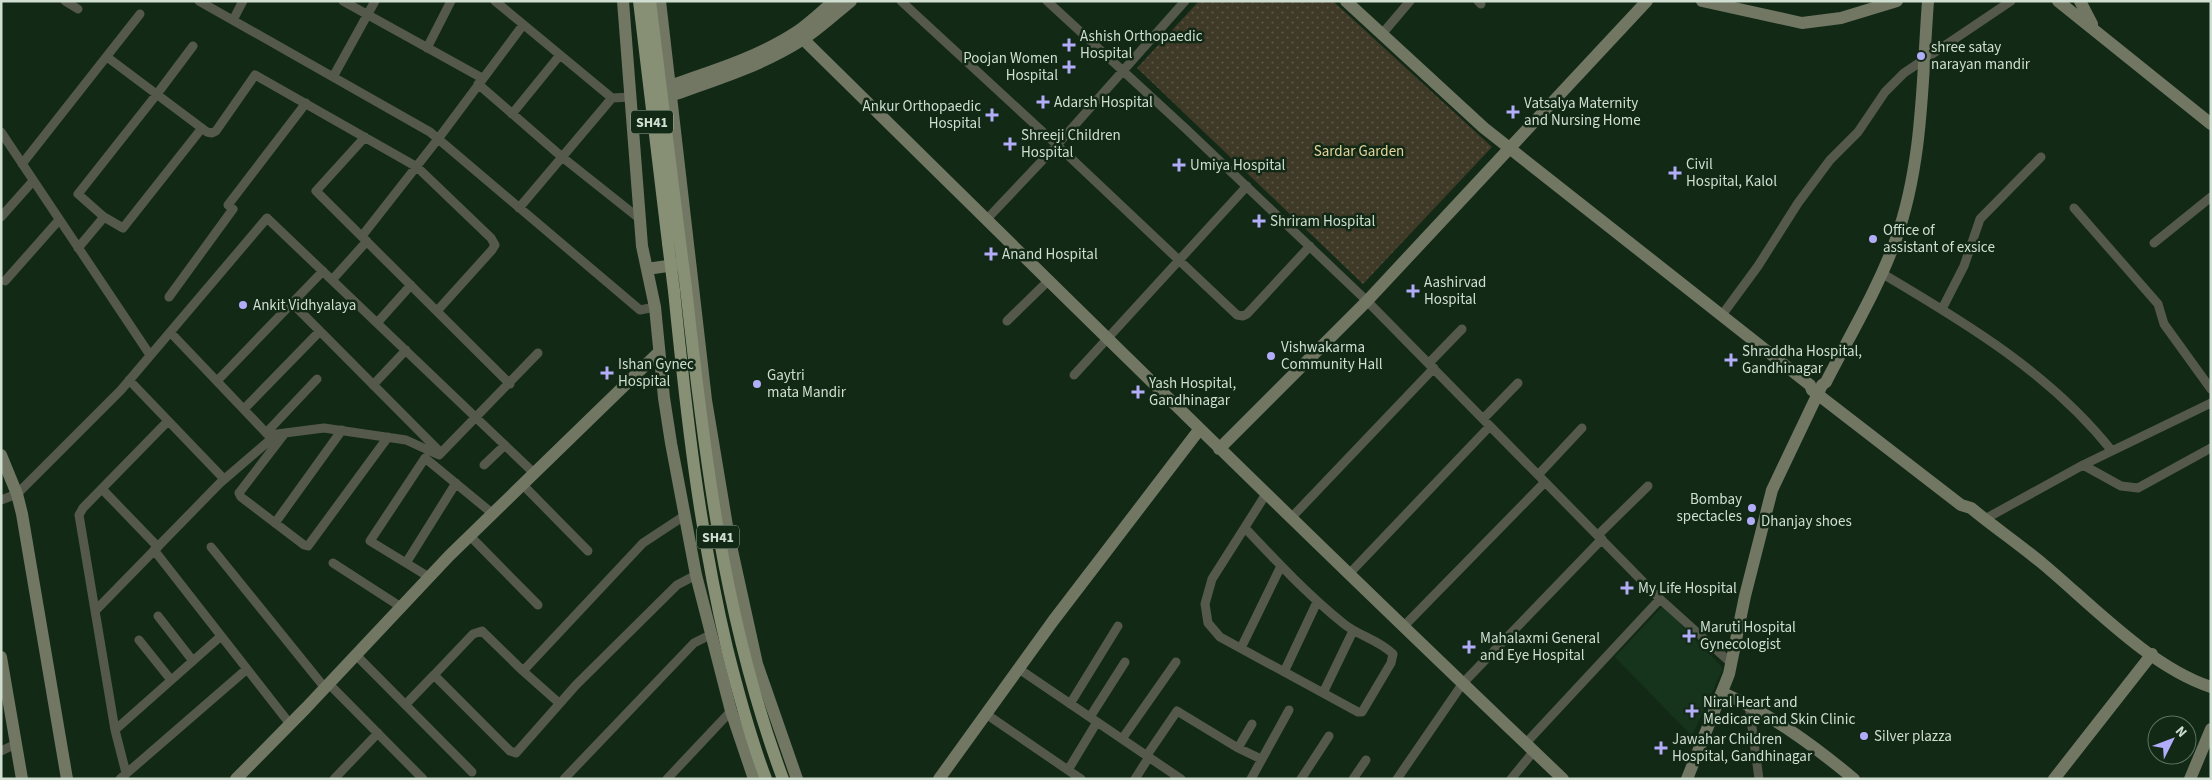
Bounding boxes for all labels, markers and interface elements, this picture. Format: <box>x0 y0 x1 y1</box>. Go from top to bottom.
place label: Ashish Orthopaedic Hospital <box>1080 26 1203 64</box>
place label: shree satay narayan mandir <box>1931 37 2031 75</box>
marker: Ashish Orthopaedic Hospital <box>1062 38 1076 52</box>
place label: Poojan Women Hospital <box>963 48 1058 86</box>
marker: shree satay narayan mandir <box>1915 50 1927 62</box>
marker: Poojan Women Hospital <box>1062 60 1076 74</box>
place label: Adarsh Hospital <box>1054 92 1153 113</box>
place label: Vatsalya Maternity and Nursing Home <box>1524 93 1641 131</box>
marker: Adarsh Hospital <box>1036 95 1050 109</box>
place label: Ankur Orthopaedic Hospital <box>863 96 981 134</box>
marker: Vatsalya Maternity and Nursing Home <box>1506 105 1520 119</box>
marker: Ankur Orthopaedic Hospital <box>985 108 999 122</box>
road number: SH41 <box>631 110 673 134</box>
place label: Shreeji Children Hospital <box>1021 125 1121 163</box>
marker: Shreeji Children Hospital <box>1003 137 1017 151</box>
park label: Sardar Garden <box>1314 141 1404 162</box>
place label: Civil Hospital, Kalol <box>1686 154 1777 192</box>
place label: Umiya Hospital <box>1190 155 1286 176</box>
marker: Umiya Hospital <box>1172 158 1186 172</box>
marker: Civil Hospital, Kalol <box>1668 166 1682 180</box>
place label: Shriram Hospital <box>1270 211 1375 232</box>
marker: Shriram Hospital <box>1252 214 1266 228</box>
place label: Office of assistant of exsice <box>1883 220 1995 258</box>
marker: Office of assistant of exsice <box>1867 233 1879 245</box>
place label: Anand Hospital <box>1002 244 1098 265</box>
marker: Anand Hospital <box>984 247 998 261</box>
place label: Aashirvad Hospital <box>1424 272 1486 310</box>
marker: Aashirvad Hospital <box>1406 284 1420 298</box>
place label: Ankit Vidhyalaya <box>253 295 356 316</box>
marker: Ankit Vidhyalaya <box>237 299 249 311</box>
place label: Vishwakarma Community Hall <box>1281 337 1383 375</box>
place label: Shraddha Hospital, Gandhinagar <box>1742 341 1862 379</box>
marker: Vishwakarma Community Hall <box>1265 350 1277 362</box>
marker: Shraddha Hospital, Gandhinagar <box>1724 353 1738 367</box>
place label: Ishan Gynec Hospital <box>618 354 694 392</box>
place label: Gaytri mata Mandir <box>767 365 847 403</box>
marker: Ishan Gynec Hospital <box>600 366 614 380</box>
place label: Yash Hospital, Gandhinagar <box>1148 373 1236 411</box>
marker: Gaytri mata Mandir <box>751 378 763 390</box>
marker: Yash Hospital, Gandhinagar <box>1131 385 1145 399</box>
place label: Bombay spectacles <box>1677 489 1742 527</box>
marker: Bombay spectacles <box>1746 502 1758 514</box>
place label: Dhanjay shoes <box>1761 511 1852 532</box>
marker: Dhanjay shoes <box>1745 515 1757 527</box>
road number: SH41 <box>697 526 739 548</box>
place label: My Life Hospital <box>1638 578 1737 599</box>
marker: My Life Hospital <box>1620 581 1634 595</box>
place label: Maruti Hospital Gynecologist <box>1700 617 1796 655</box>
place label: Mahalaxmi General and Eye Hospital <box>1480 628 1600 666</box>
marker: Maruti Hospital Gynecologist <box>1682 629 1696 643</box>
marker: Mahalaxmi General and Eye Hospital <box>1462 640 1476 654</box>
place label: Niral Heart and Medicare and Skin Clinic <box>1703 692 1856 730</box>
marker: Niral Heart and Medicare and Skin Clinic <box>1685 704 1699 718</box>
north arrow <box>2147 715 2197 765</box>
text: N <box>2170 722 2191 742</box>
place label: Silver plazza <box>1874 726 1952 747</box>
place label: Jawahar Children Hospital, Gandhinagar <box>1672 729 1813 767</box>
marker: Silver plazza <box>1858 730 1870 742</box>
marker: Jawahar Children Hospital, Gandhinagar <box>1654 741 1668 755</box>

